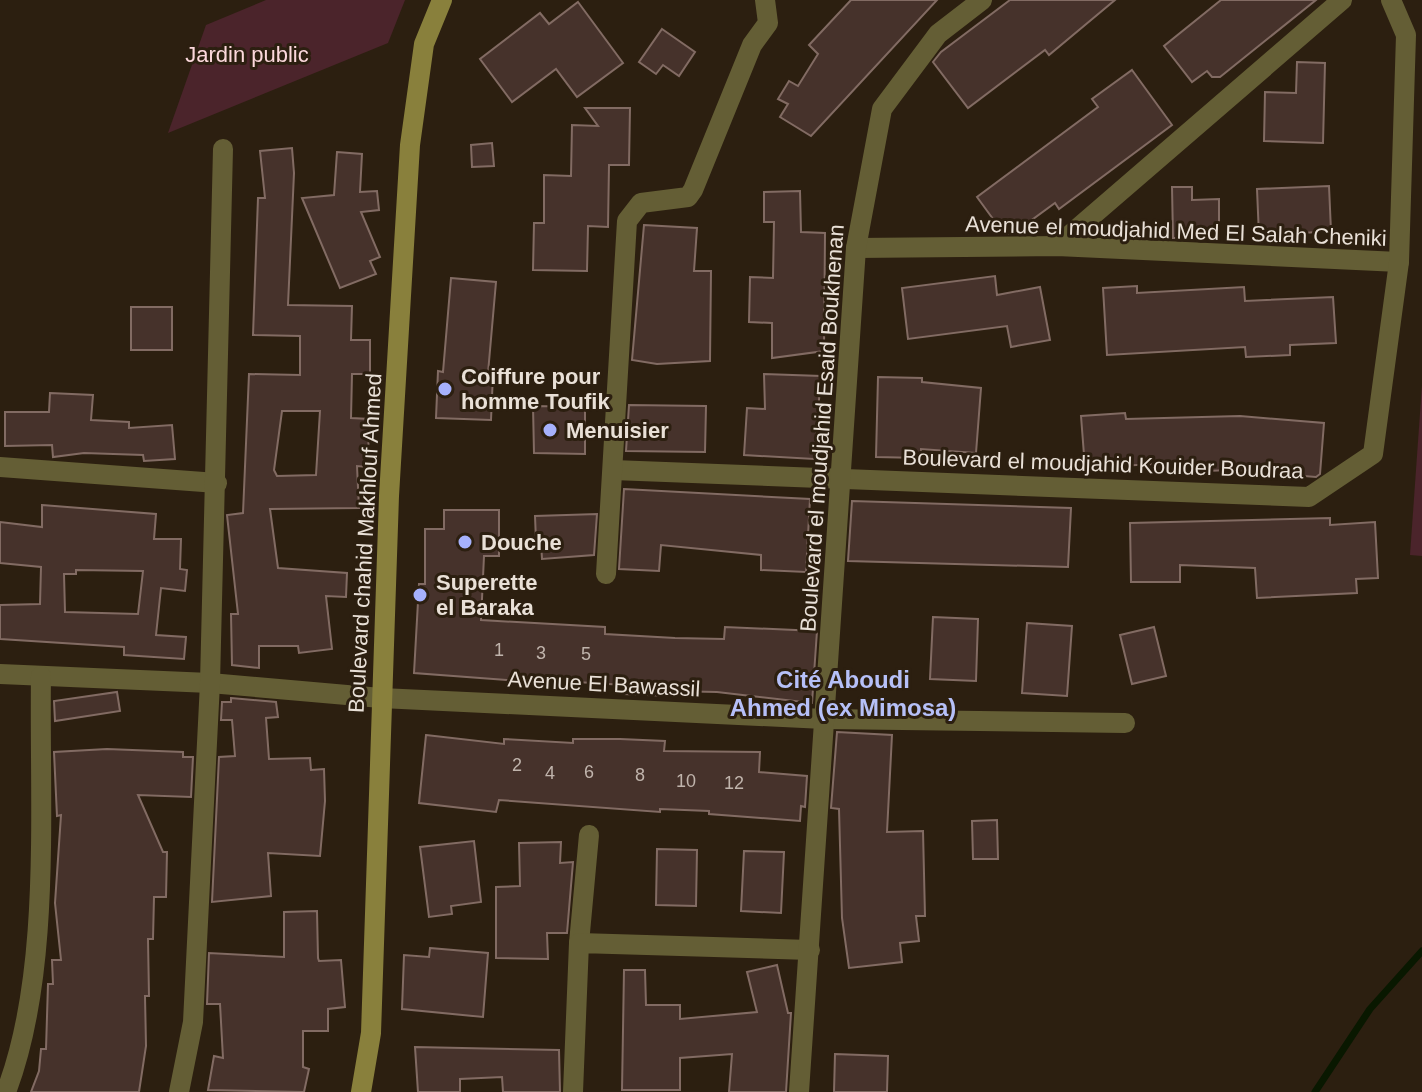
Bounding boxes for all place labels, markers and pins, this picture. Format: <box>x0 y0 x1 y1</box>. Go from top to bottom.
place label: Coiffure pour homme Toufik <box>461 364 610 414</box>
marker: Coiffure pour homme Toufik <box>436 380 454 398</box>
place label: Menuisier <box>566 418 669 443</box>
marker: Menuisier <box>541 421 559 439</box>
place label: Douche <box>481 530 562 555</box>
marker: Douche <box>456 533 474 551</box>
place label: Superette el Baraka <box>436 570 537 620</box>
marker: Superette el Baraka <box>411 586 429 604</box>

